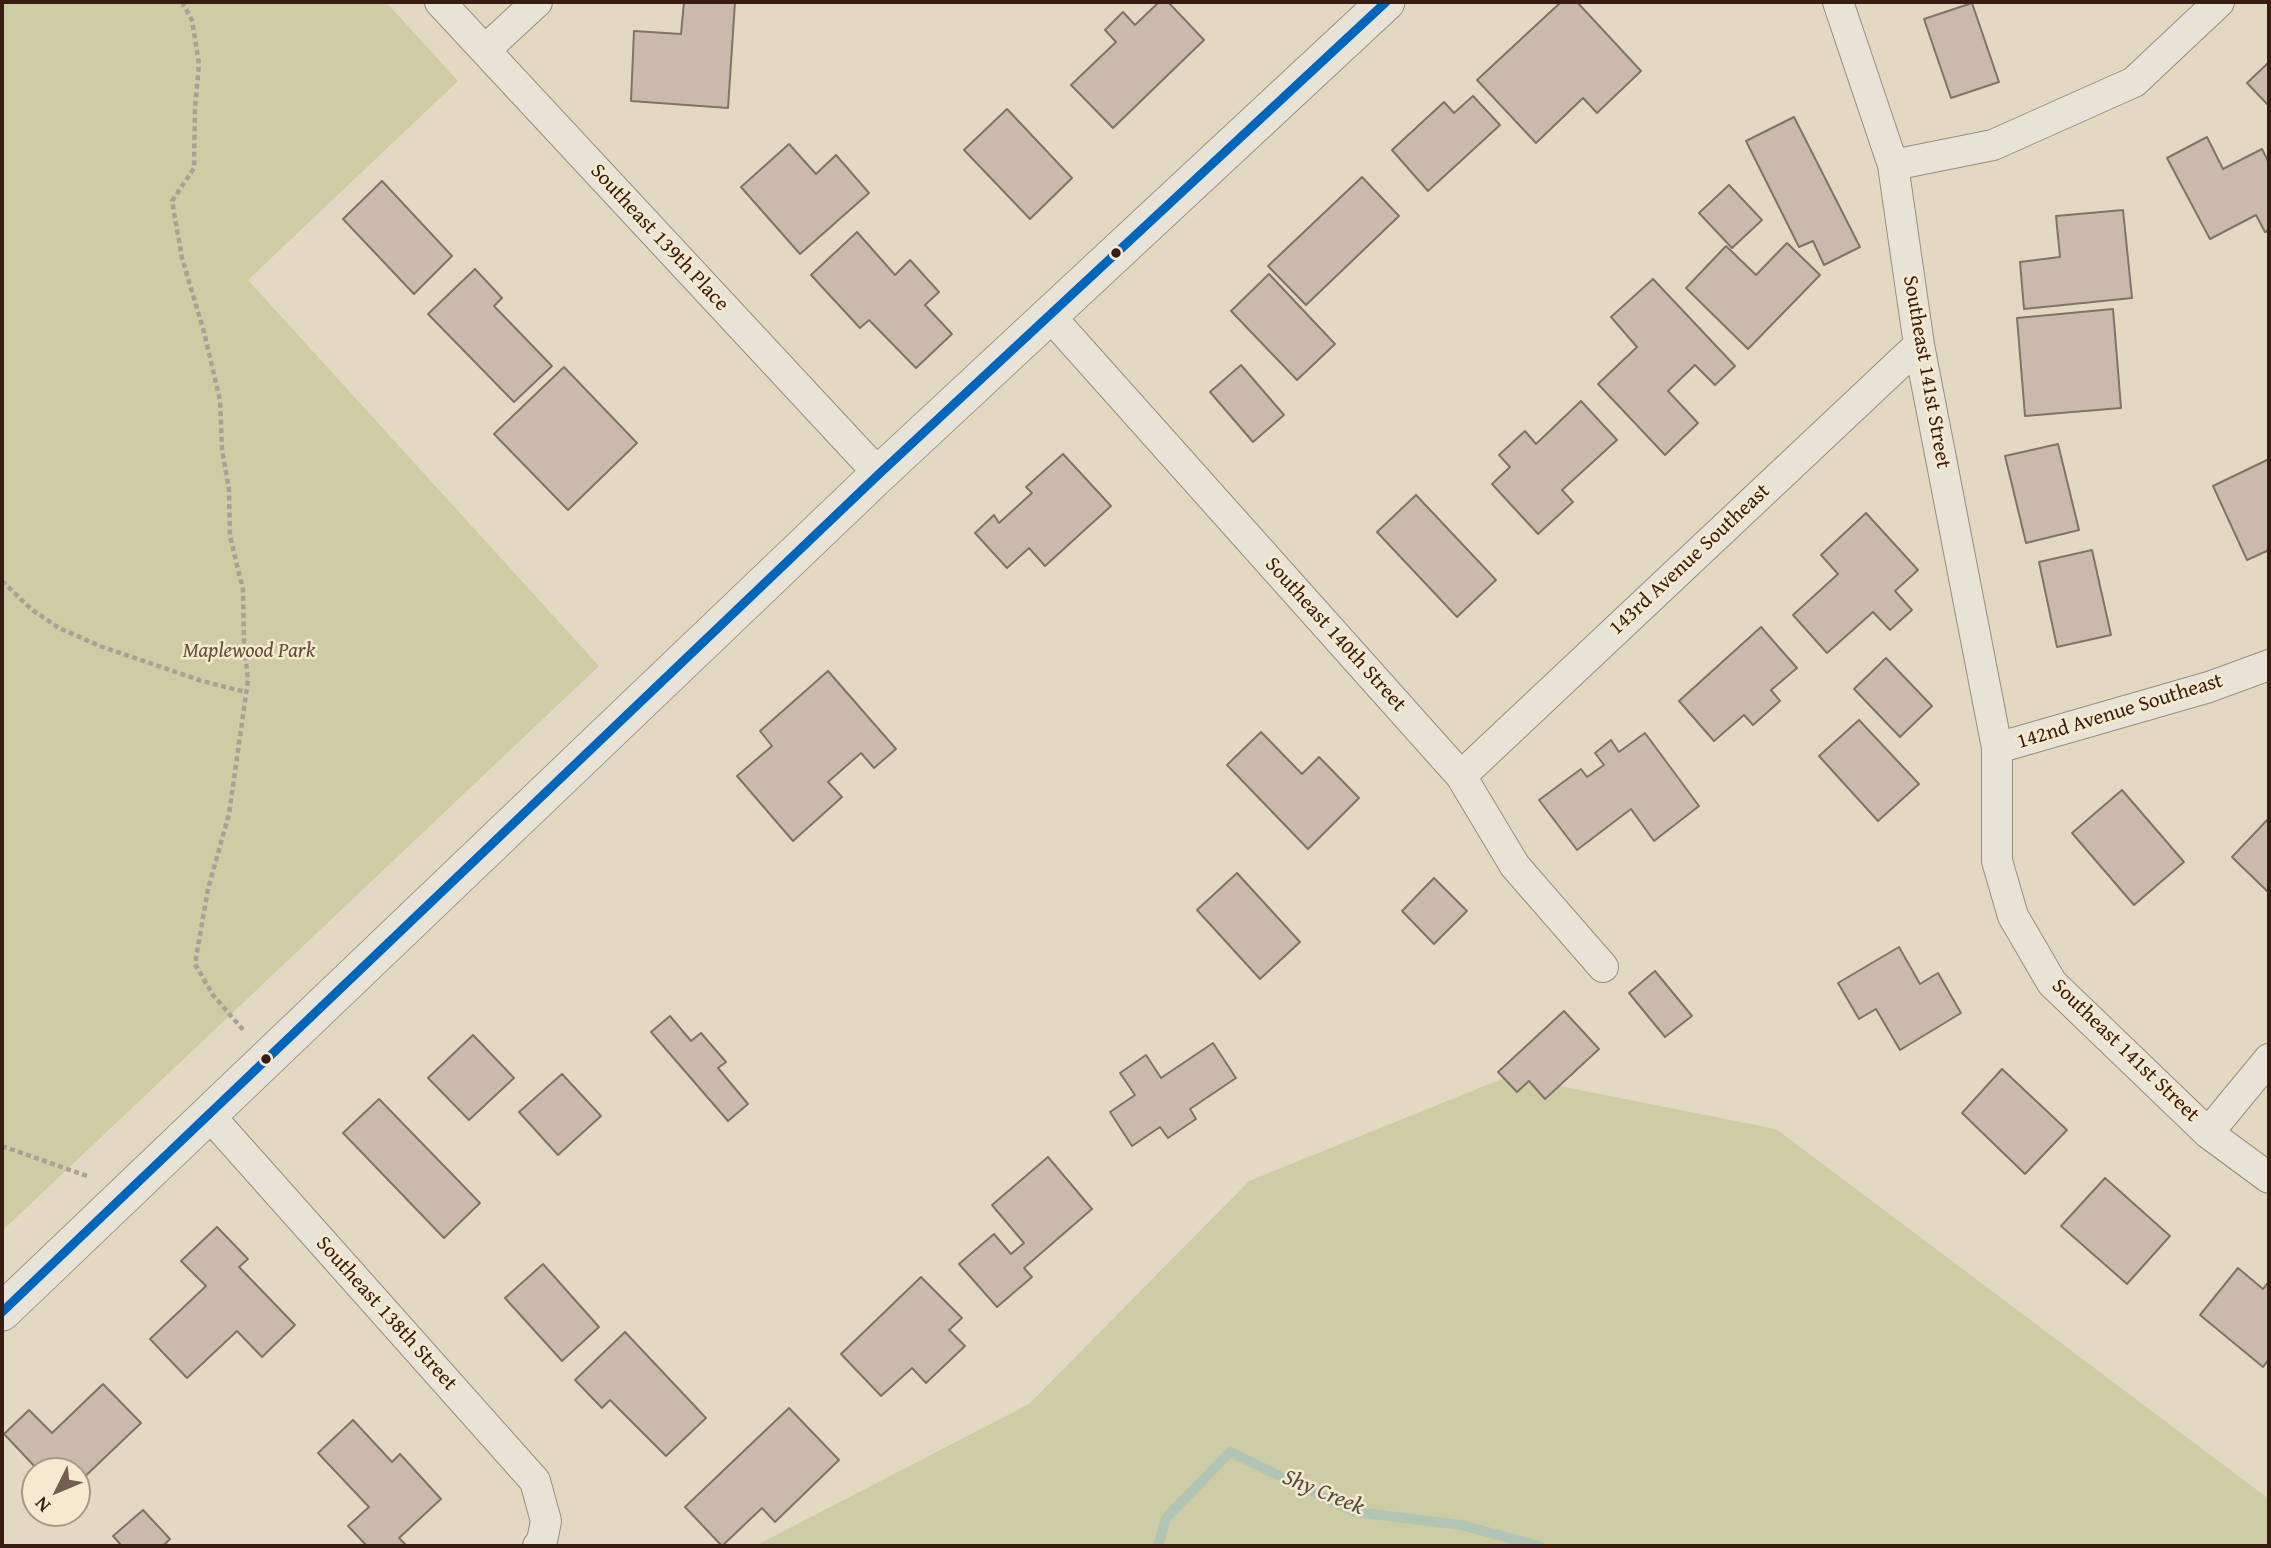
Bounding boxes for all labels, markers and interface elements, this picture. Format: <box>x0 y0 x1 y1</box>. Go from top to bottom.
street label: Southeast 139th Place <box>584 159 734 317</box>
unlabelled marker <box>1109 246 1123 260</box>
street label: Southeast 141st Street <box>1897 274 1955 470</box>
street label: 143rd Avenue Southeast <box>1604 479 1776 641</box>
street label: Southeast 140th Street <box>1259 553 1411 717</box>
park label: Maplewood Park <box>183 639 315 665</box>
street label: 142nd Avenue Southeast <box>2014 669 2226 755</box>
street label: Southeast 141st Street <box>2046 974 2204 1128</box>
unlabelled marker <box>259 1052 273 1066</box>
street label: Southeast 138th Street <box>310 1232 462 1396</box>
north arrow <box>21 1457 91 1527</box>
water label: Shy Creek <box>1278 1464 1368 1522</box>
text: N <box>28 1491 57 1519</box>

